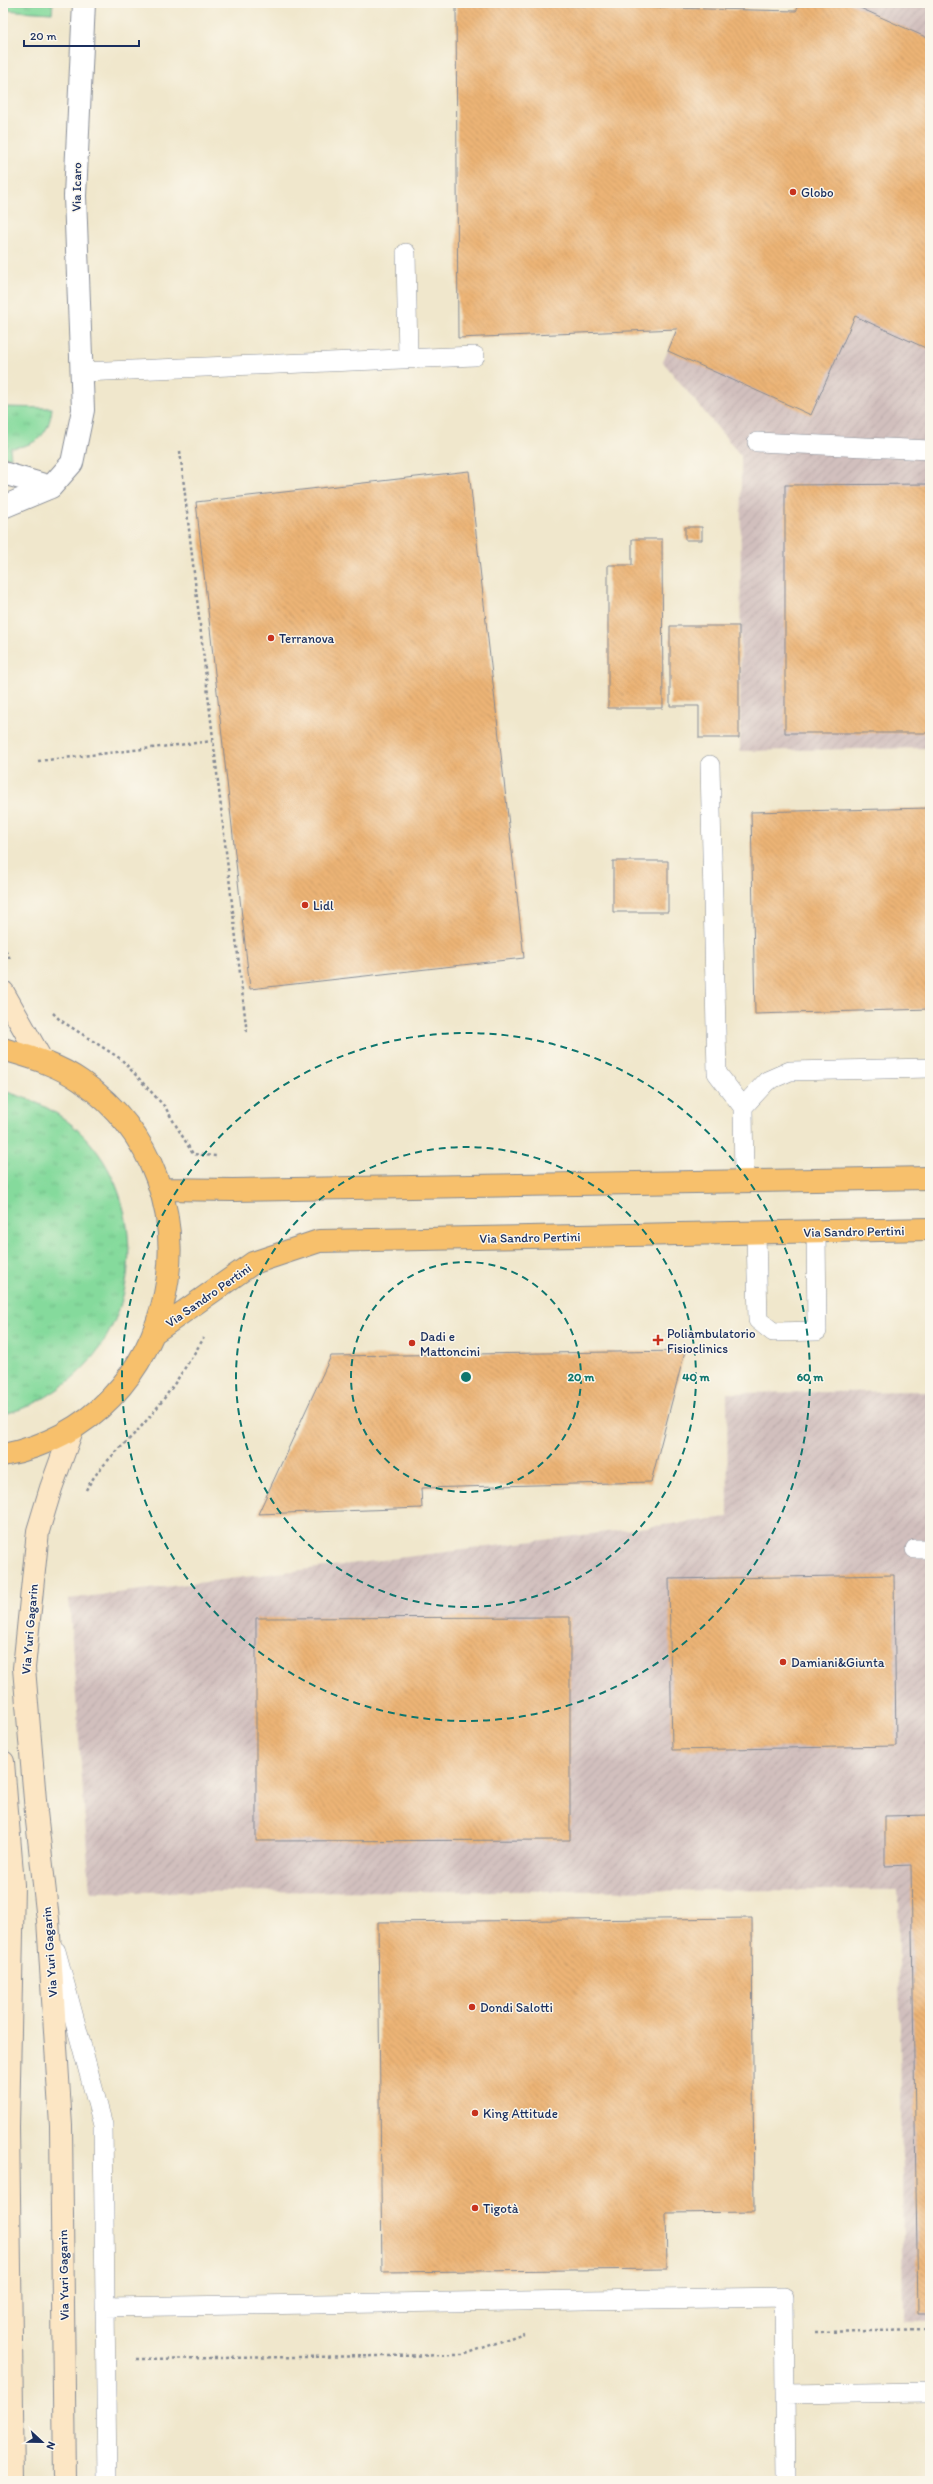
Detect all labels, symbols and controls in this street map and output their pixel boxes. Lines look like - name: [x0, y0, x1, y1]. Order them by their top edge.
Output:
- scale bar: [24, 22, 139, 48]
- text: 20 m: [30, 29, 57, 43]
- street label: Via Icaro: [69, 162, 84, 212]
- place label: Globo: [801, 185, 834, 200]
- marker: Globo: [788, 187, 798, 197]
- place label: Terranova: [279, 631, 335, 646]
- marker: Terranova: [266, 633, 276, 643]
- place label: Lidl: [313, 898, 334, 913]
- marker: Lidl: [300, 900, 310, 910]
- street label: Via Sandro Pertini: [803, 1223, 905, 1240]
- street label: Via Sandro Pertini: [479, 1229, 581, 1246]
- street label: Via Sandro Pertini: [163, 1260, 254, 1331]
- place label: Poliambulatorio Fisioclinics: [667, 1326, 756, 1356]
- place label: Dadi e Mattoncini: [420, 1329, 480, 1359]
- marker: Poliambulatorio Fisioclinics: [652, 1334, 664, 1346]
- marker: Dadi e Mattoncini: [407, 1338, 417, 1348]
- centre of rings: [459, 1370, 473, 1384]
- text: 20 m: [568, 1370, 595, 1384]
- text: 40 m: [682, 1370, 711, 1384]
- text: 60 m: [797, 1370, 824, 1384]
- street label: Via Yuri Gagarin: [18, 1582, 41, 1675]
- place label: Damiani&Giunta: [791, 1655, 885, 1670]
- marker: Damiani&Giunta: [778, 1657, 788, 1667]
- street label: Via Yuri Gagarin: [39, 1905, 60, 1998]
- place label: Dondi Salotti: [480, 2000, 553, 2015]
- marker: Dondi Salotti: [467, 2002, 477, 2012]
- place label: King Attitude: [483, 2106, 558, 2121]
- marker: King Attitude: [470, 2108, 480, 2118]
- place label: Tigotà: [483, 2201, 519, 2216]
- marker: Tigotà: [470, 2203, 480, 2213]
- street label: Via Yuri Gagarin: [55, 2229, 72, 2321]
- north arrow: [22, 2422, 62, 2462]
- text: N: [43, 2440, 58, 2451]

